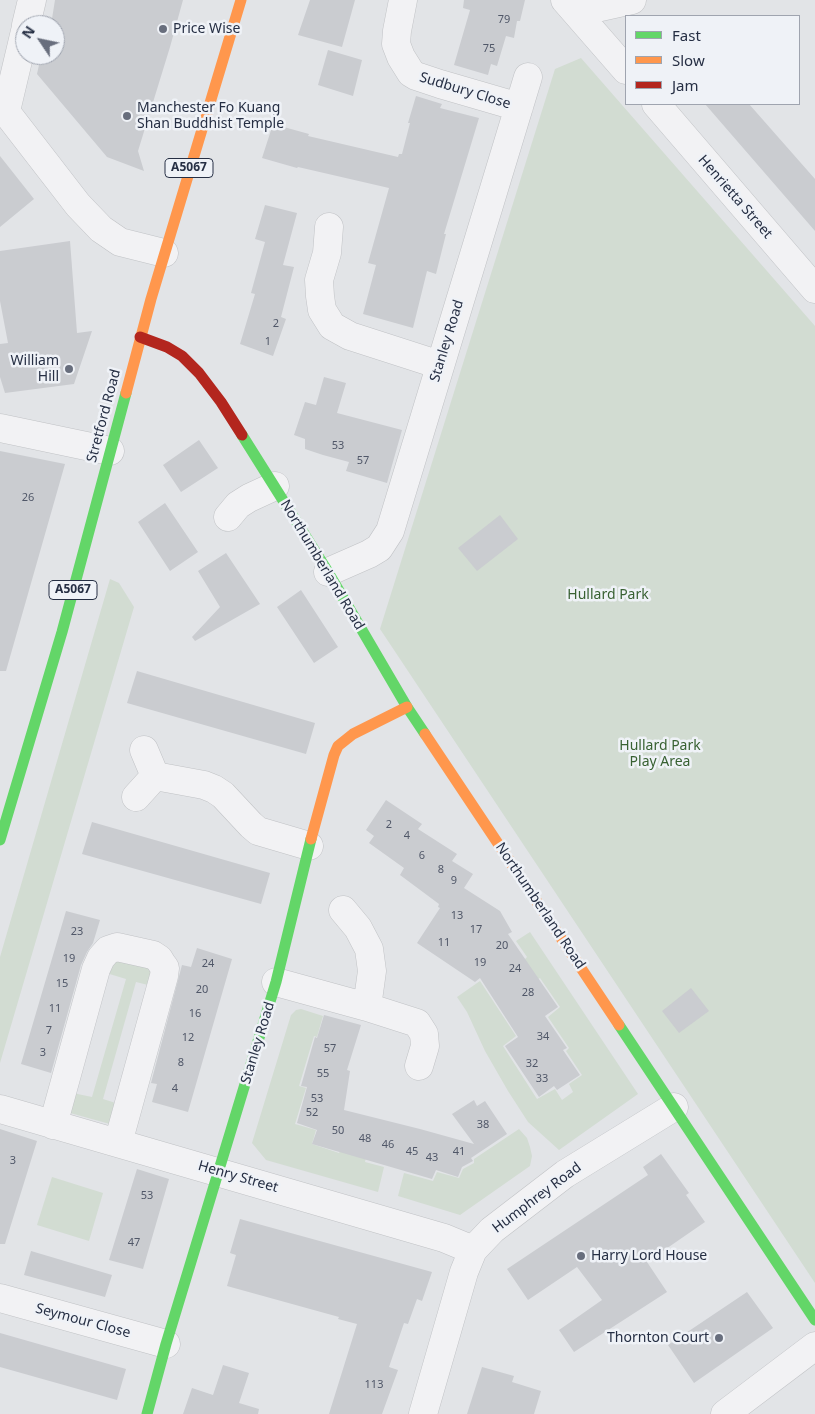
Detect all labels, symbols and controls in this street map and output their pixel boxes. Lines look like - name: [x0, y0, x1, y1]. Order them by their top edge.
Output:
- house number: 79: [498, 13, 510, 27]
- north arrow: [15, 15, 65, 65]
- legend: [625, 15, 800, 105]
- place label: Price Wise: [173, 21, 240, 37]
- text: N: [17, 22, 39, 42]
- marker: Price Wise: [157, 23, 169, 35]
- text: Fast: [672, 25, 701, 45]
- house number: 75: [483, 42, 495, 56]
- text: Slow: [672, 50, 705, 70]
- street label: Sudbury Close: [417, 69, 513, 113]
- text: Jam: [672, 75, 699, 95]
- place label: Manchester Fo Kuang Shan Buddhist Temple: [137, 100, 284, 132]
- marker: Manchester Fo Kuang Shan Buddhist Temple: [121, 110, 133, 122]
- street label: Henrietta Street: [694, 152, 776, 242]
- road number: A5067: [165, 158, 213, 178]
- street label: Stanley Road: [427, 298, 467, 384]
- house number: 2: [273, 317, 279, 331]
- house number: 1: [265, 335, 271, 349]
- place label: William Hill: [11, 353, 59, 386]
- marker: William Hill: [63, 363, 75, 375]
- street label: Stretford Road: [83, 368, 125, 464]
- house number: 53: [332, 439, 344, 453]
- house number: 57: [357, 454, 369, 468]
- house number: 26: [22, 491, 34, 505]
- street label: Northumberland Road: [277, 497, 367, 633]
- road number: A5067: [49, 580, 97, 600]
- park label: Hullard Park: [567, 587, 649, 603]
- park label: Hullard Park Play Area: [619, 738, 701, 770]
- house number: 2: [386, 818, 392, 832]
- house number: 4: [404, 829, 410, 843]
- street label: Northumberland Road: [491, 840, 589, 972]
- house number: 6: [419, 849, 425, 863]
- house number: 8: [438, 863, 444, 877]
- house number: 9: [451, 874, 457, 888]
- house number: 13: [451, 909, 463, 923]
- house number: 17: [470, 923, 482, 937]
- house number: 23: [71, 925, 83, 939]
- house number: 11: [438, 936, 450, 950]
- house number: 20: [496, 939, 508, 953]
- house number: 19: [63, 952, 75, 966]
- house number: 19: [474, 956, 486, 970]
- house number: 24: [202, 957, 214, 971]
- house number: 24: [509, 962, 521, 976]
- house number: 15: [56, 977, 68, 991]
- house number: 20: [196, 983, 208, 997]
- house number: 28: [522, 986, 534, 1000]
- street label: Stanley Road: [238, 1000, 278, 1086]
- house number: 11: [49, 1002, 61, 1016]
- house number: 16: [189, 1007, 201, 1021]
- house number: 7: [46, 1024, 52, 1038]
- house number: 34: [537, 1030, 549, 1044]
- house number: 12: [182, 1031, 194, 1045]
- house number: 57: [324, 1042, 336, 1056]
- house number: 3: [40, 1046, 46, 1060]
- house number: 8: [178, 1056, 184, 1070]
- house number: 32: [526, 1057, 538, 1071]
- house number: 55: [317, 1067, 329, 1081]
- house number: 33: [536, 1072, 548, 1086]
- house number: 4: [172, 1082, 178, 1096]
- house number: 53: [311, 1092, 323, 1106]
- house number: 52: [306, 1106, 318, 1120]
- house number: 38: [477, 1118, 489, 1132]
- house number: 50: [332, 1124, 344, 1138]
- house number: 48: [359, 1132, 371, 1146]
- house number: 46: [382, 1138, 394, 1152]
- house number: 45: [406, 1145, 418, 1159]
- house number: 41: [453, 1145, 465, 1159]
- house number: 43: [426, 1151, 438, 1165]
- house number: 3: [10, 1154, 16, 1168]
- street label: Henry Street: [196, 1158, 280, 1196]
- street label: Humphrey Road: [489, 1159, 585, 1237]
- house number: 53: [141, 1189, 153, 1203]
- house number: 47: [128, 1236, 140, 1250]
- place label: Harry Lord House: [591, 1248, 707, 1264]
- marker: Harry Lord House: [575, 1250, 587, 1262]
- street label: Seymour Close: [34, 1300, 132, 1342]
- place label: Thornton Court: [607, 1330, 709, 1346]
- marker: Thornton Court: [713, 1332, 725, 1344]
- house number: 113: [365, 1378, 383, 1392]

